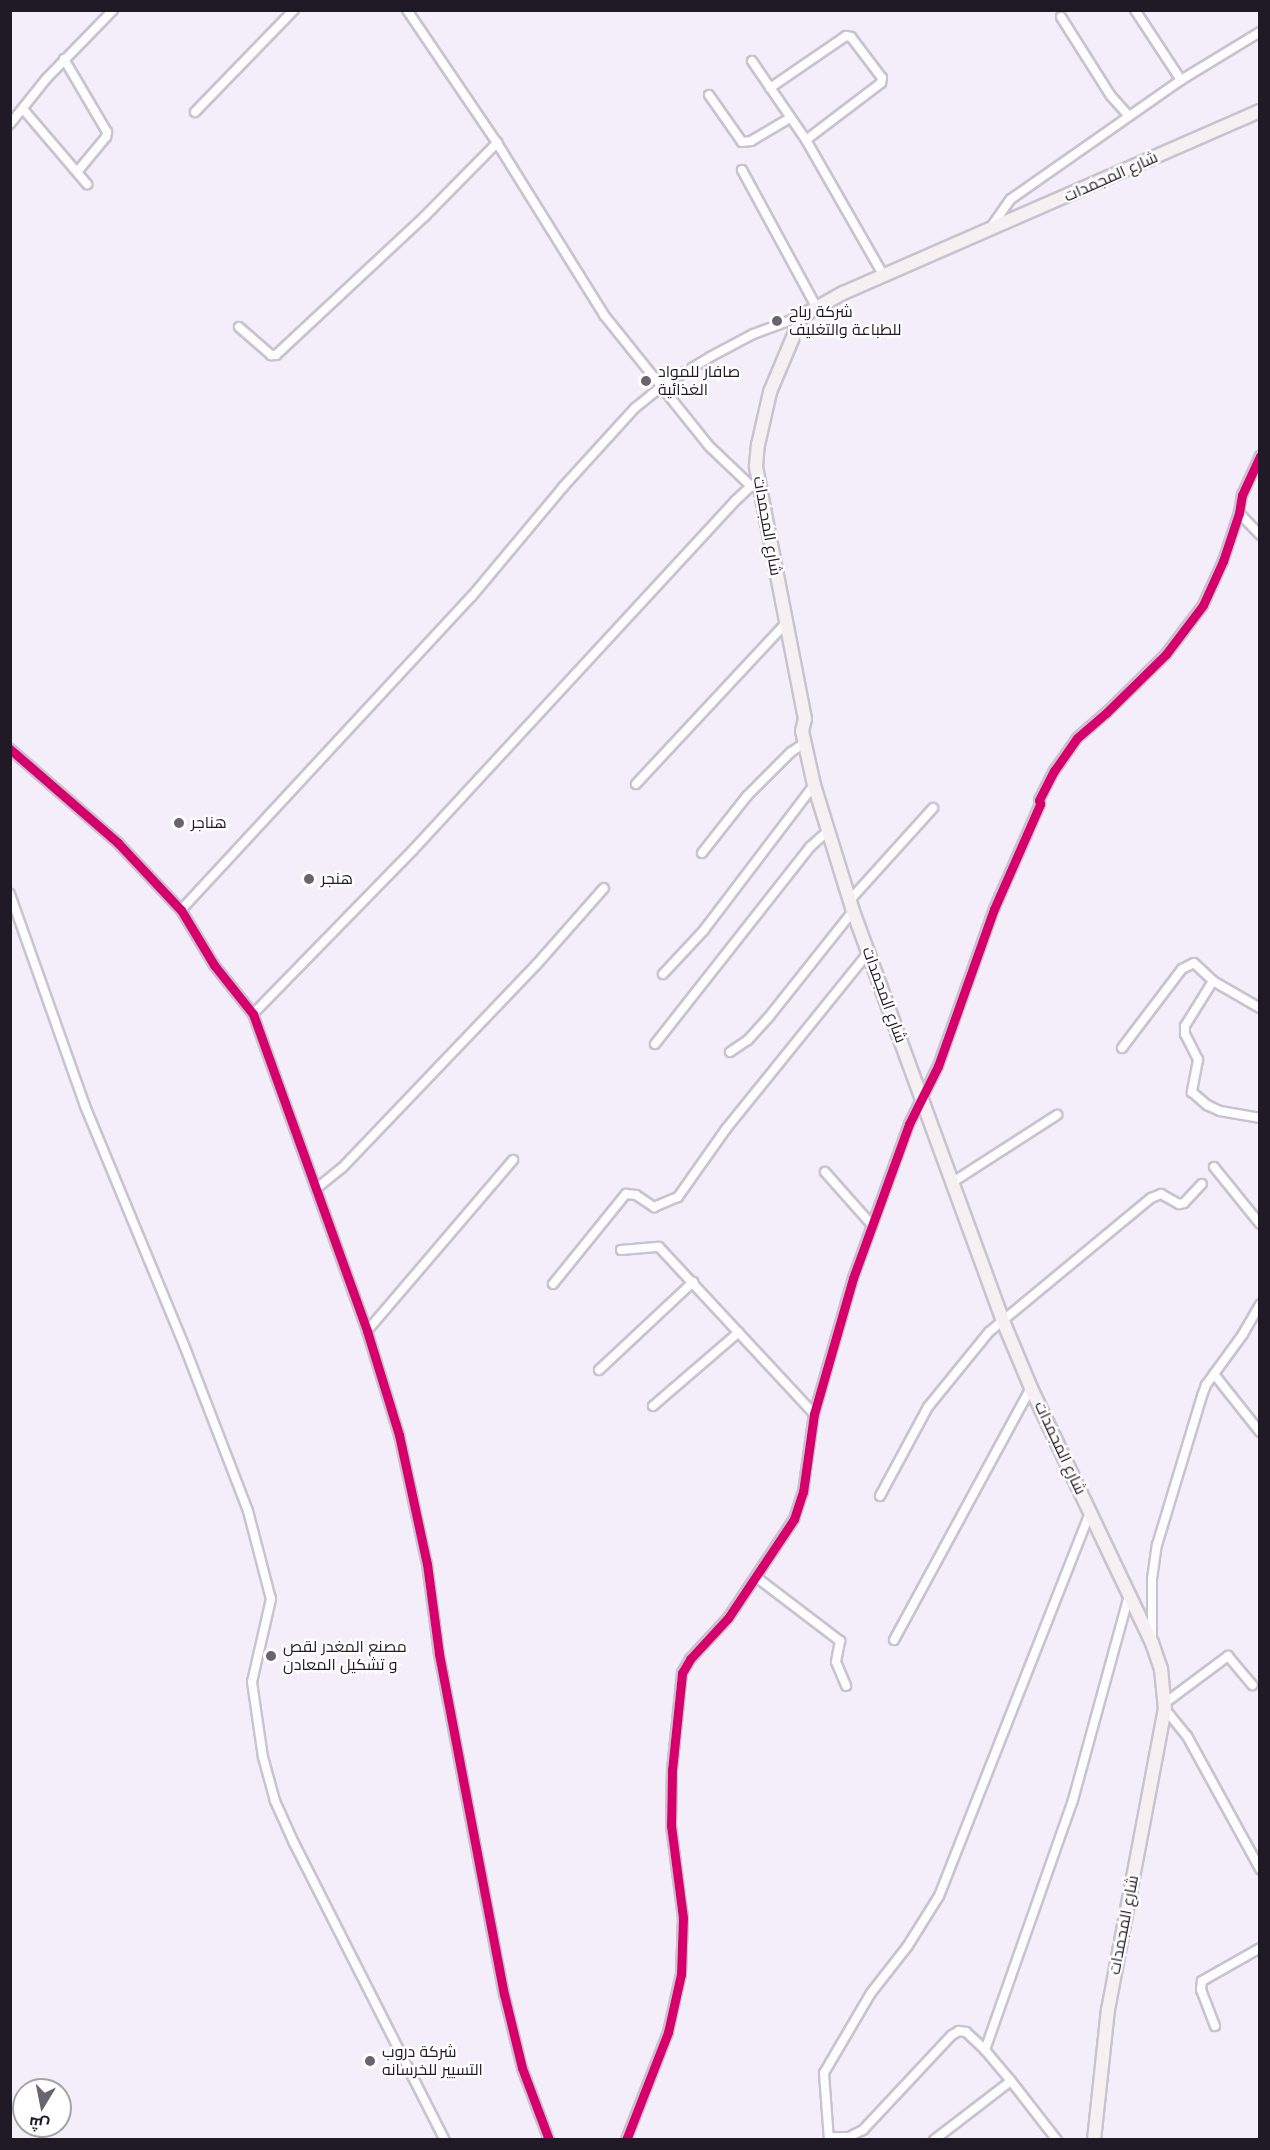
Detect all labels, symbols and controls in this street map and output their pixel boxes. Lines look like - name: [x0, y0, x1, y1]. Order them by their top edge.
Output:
- street label: شارع المجمدات: [1061, 148, 1161, 206]
- place label: شركة رباح للطباعة والتغليف: [789, 302, 901, 340]
- marker: شركة رباح للطباعة والتغليف: [770, 314, 784, 328]
- place label: صافار للمواد الغذائية: [658, 362, 740, 400]
- marker: صافار للمواد الغذائية: [639, 374, 653, 388]
- street label: شارع المجمدات: [749, 475, 785, 577]
- place label: هناجر: [191, 813, 227, 833]
- marker: هناجر: [172, 816, 186, 830]
- place label: هنجر: [321, 869, 353, 889]
- marker: هنجر: [302, 872, 316, 886]
- street label: شارع المجمدات: [858, 944, 910, 1046]
- street label: شارع المجمدات: [1030, 1398, 1090, 1498]
- place label: مصنع المغدر لقص و تشكيل المعادن: [283, 1637, 407, 1675]
- marker: مصنع المغدر لقص و تشكيل المعادن: [264, 1649, 278, 1663]
- street label: شارع المجمدات: [1105, 1874, 1143, 1976]
- place label: شركة دروب التسيير للخرسانه: [382, 2042, 483, 2080]
- marker: شركة دروب التسيير للخرسانه: [363, 2054, 377, 2068]
- north arrow: [12, 2078, 72, 2138]
- text: ش: [27, 2112, 51, 2136]

